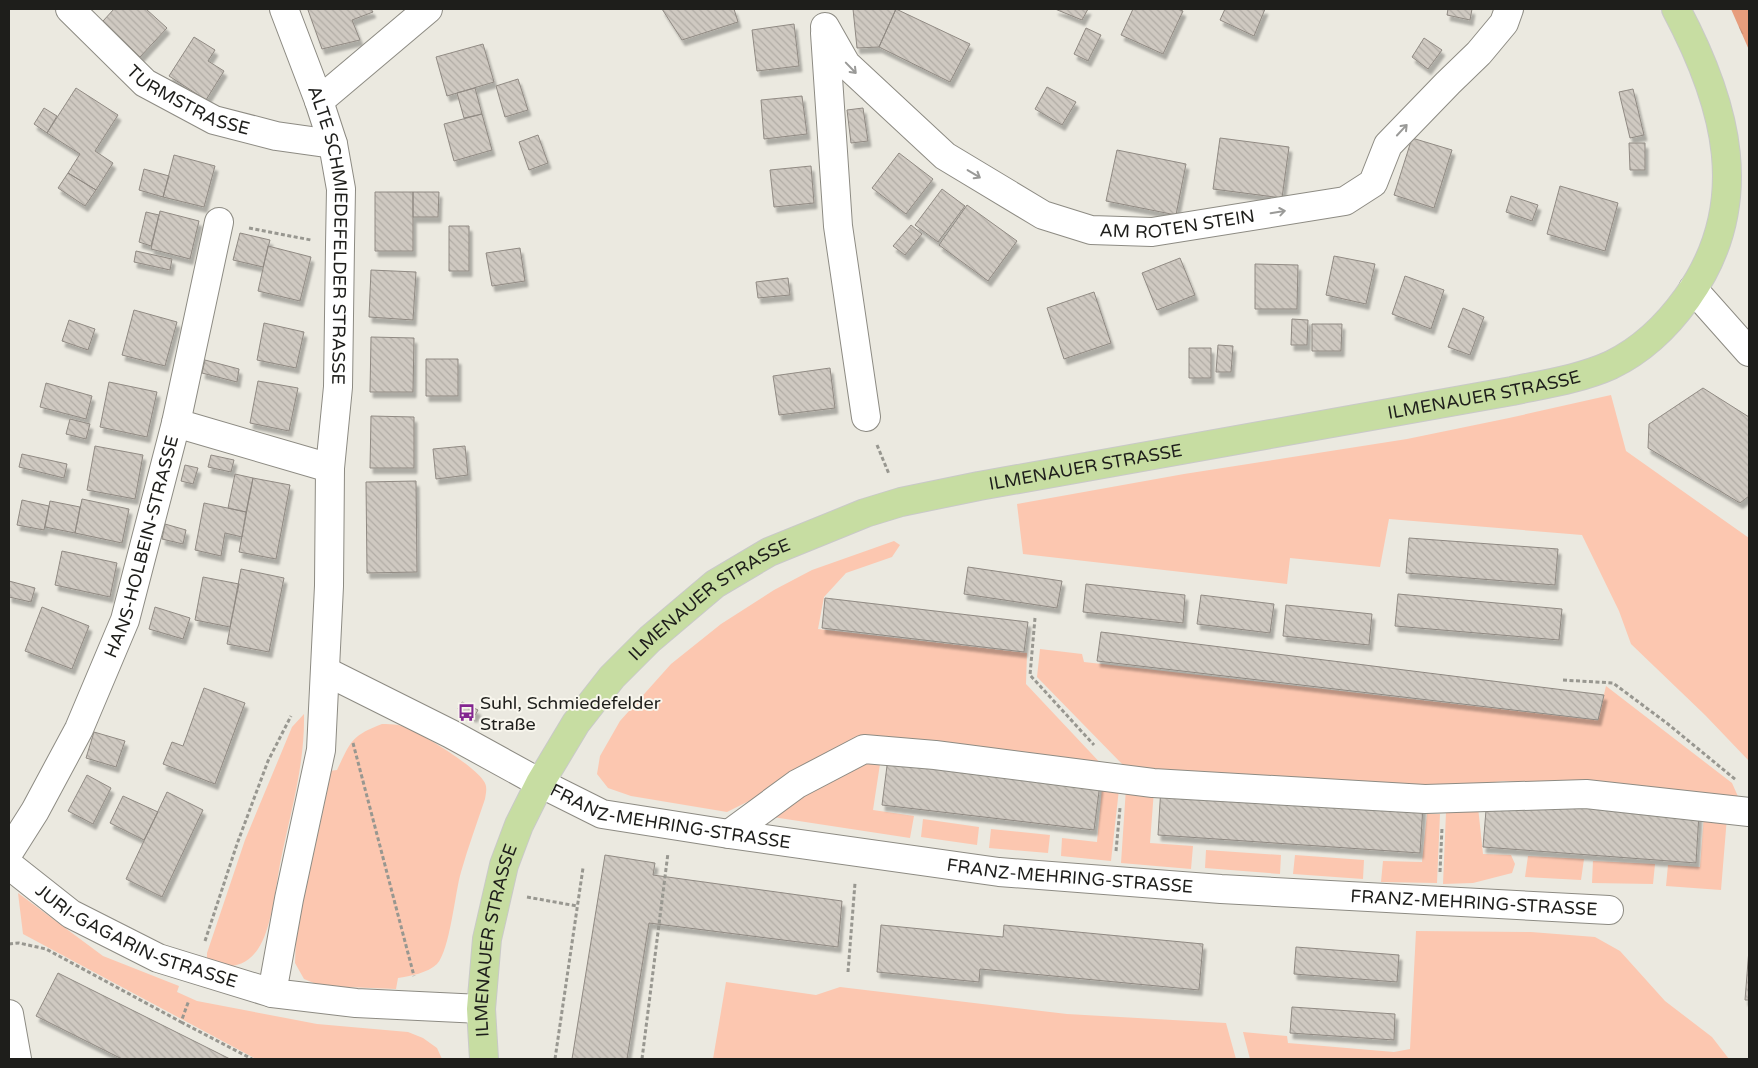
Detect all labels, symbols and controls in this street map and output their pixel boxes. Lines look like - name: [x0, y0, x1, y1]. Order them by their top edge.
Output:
- street label: TURMSTRASSE: [122, 60, 252, 140]
- one-way arrow: [845, 62, 857, 74]
- street label: ALTE SCHMIEDEFELDER STRASSE: [303, 82, 352, 385]
- one-way arrow: [1396, 124, 1408, 136]
- one-way arrow: [966, 169, 980, 179]
- street label: AM ROTEN STEIN: [1099, 205, 1256, 244]
- one-way arrow: [1270, 206, 1286, 216]
- street label: ILMENAUER STRASSE: [1386, 365, 1583, 424]
- street label: HANS-HOLBEIN-STRASSE: [99, 433, 183, 661]
- street label: ILMENAUER STRASSE: [987, 439, 1184, 495]
- street label: ILMENAUER STRASSE: [624, 534, 794, 665]
- place label: Suhl, Schmiedefelder Straße: [480, 692, 661, 735]
- bus stop icon: Suhl, Schmiedefelder Straße: [456, 703, 476, 723]
- street label: FRANZ-MEHRING-STRASSE: [547, 779, 792, 854]
- street label: ILMENAUER STRASSE: [470, 841, 522, 1038]
- street label: FRANZ-MEHRING-STRASSE: [945, 854, 1194, 898]
- street label: JURI-GAGARIN-STRASSE: [31, 879, 240, 993]
- street label: FRANZ-MEHRING-STRASSE: [1350, 885, 1598, 920]

